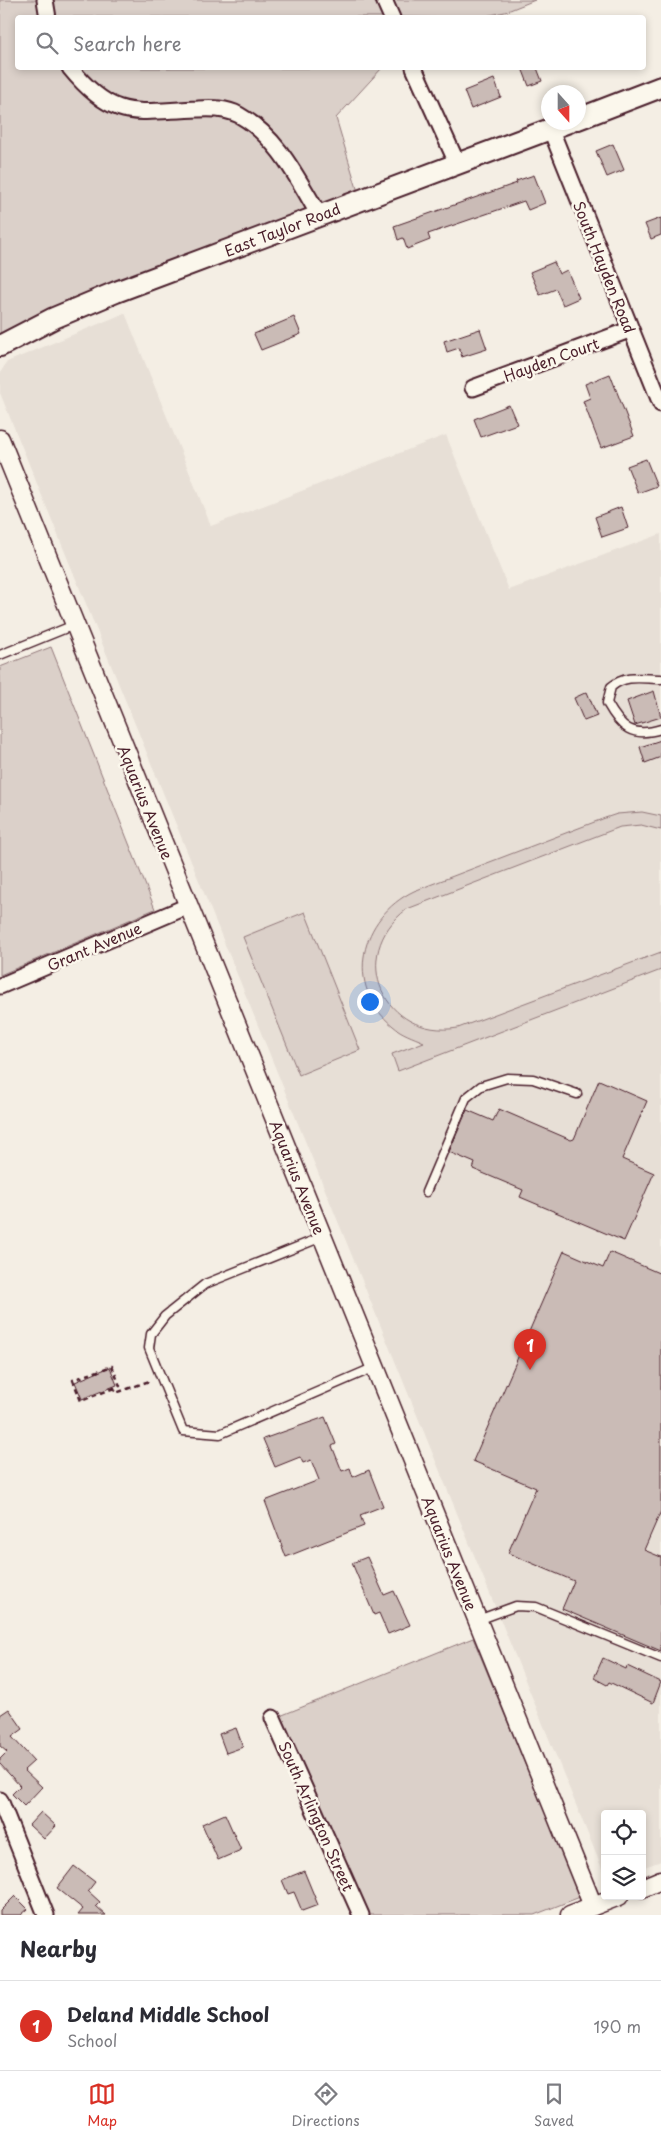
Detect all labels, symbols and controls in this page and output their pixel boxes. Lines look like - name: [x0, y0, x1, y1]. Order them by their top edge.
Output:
- search box: [15, 15, 646, 70]
- icon: search: [33, 29, 61, 57]
- text: Search here: [73, 29, 182, 57]
- north arrow: [541, 85, 586, 130]
- street label: East Taylor Road: [221, 196, 343, 262]
- street label: South Hayden Road: [568, 198, 642, 336]
- street label: Hayden Court: [500, 331, 602, 387]
- street label: Aquarius Avenue: [113, 741, 179, 863]
- street label: Grant Avenue: [43, 916, 145, 976]
- your location: [357, 989, 383, 1015]
- street label: Aquarius Avenue: [265, 1116, 331, 1238]
- pin: 1: [514, 1329, 546, 1370]
- street label: Aquarius Avenue: [417, 1492, 483, 1614]
- street label: South Arlington Street: [274, 1737, 360, 1895]
- map controls: [601, 1810, 646, 1900]
- button: locate: [601, 1810, 646, 1855]
- button: layers: [601, 1855, 646, 1900]
- text: Nearby: [20, 1932, 97, 1964]
- text: Deland Middle School: [67, 2000, 269, 2028]
- text: 1: [32, 2014, 40, 2038]
- text: 190 m: [593, 2014, 641, 2038]
- text: School: [67, 2028, 117, 2052]
- tab: Map: [87, 2080, 117, 2131]
- tab: Directions: [292, 2080, 360, 2131]
- tab: Saved: [534, 2080, 574, 2131]

